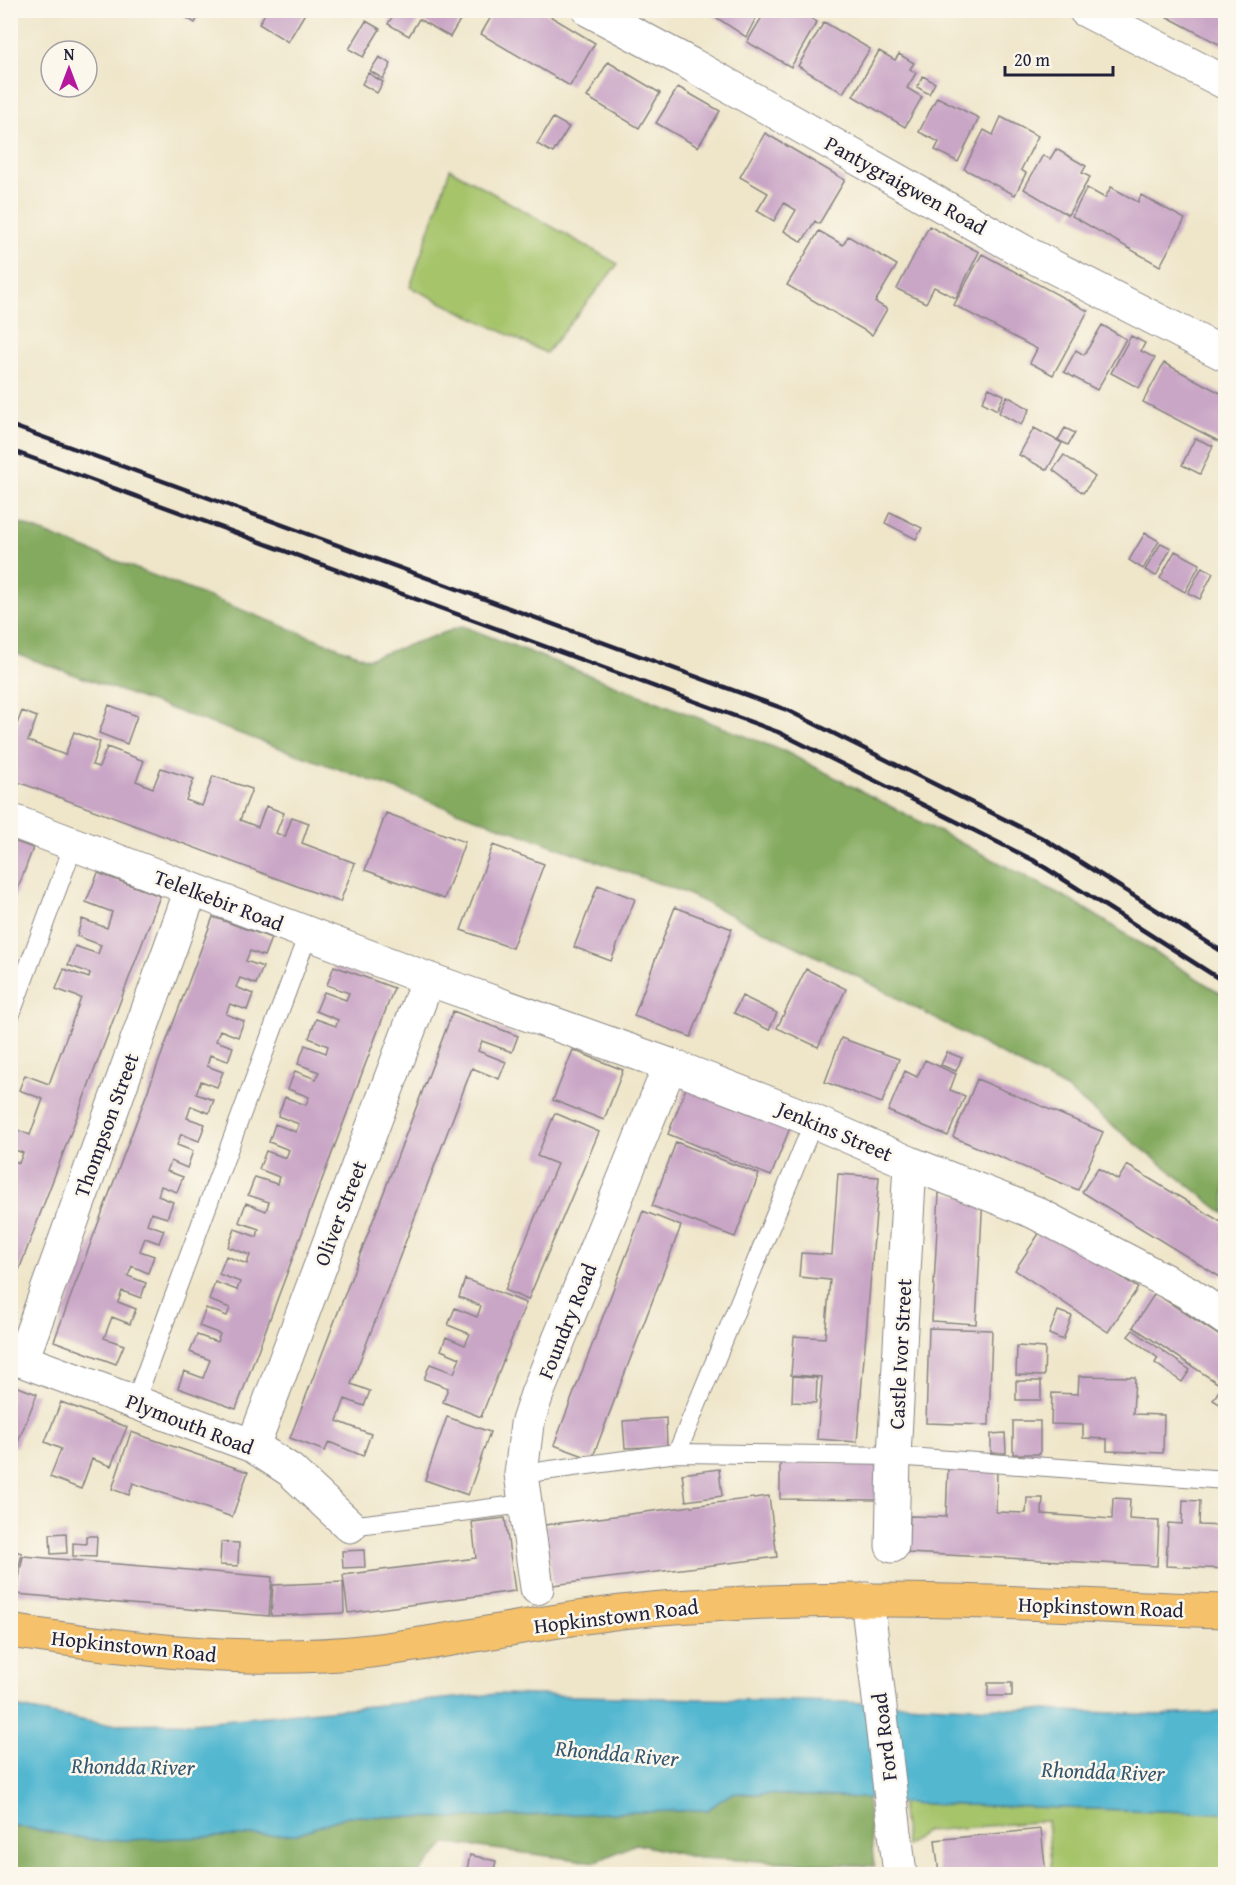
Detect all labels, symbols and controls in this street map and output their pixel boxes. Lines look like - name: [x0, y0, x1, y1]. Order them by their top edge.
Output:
- north arrow: [39, 39, 99, 99]
- scale bar: [1005, 39, 1113, 77]
- text: N: [64, 42, 75, 66]
- text: 20 m: [1014, 46, 1050, 73]
- street label: Pantygraigwen Road: [819, 128, 993, 243]
- street label: Telelkebir Road: [150, 861, 289, 939]
- street label: Thompson Street: [66, 1048, 147, 1201]
- street label: Jenkins Street: [770, 1092, 898, 1169]
- street label: Oliver Street: [306, 1155, 375, 1270]
- street label: Foundry Road: [530, 1258, 605, 1383]
- street label: Castle Ivor Street: [881, 1277, 919, 1430]
- street label: Plymouth Road: [122, 1385, 259, 1463]
- street label: Hopkinstown Road: [1018, 1589, 1185, 1625]
- street label: Hopkinstown Road: [532, 1590, 701, 1641]
- street label: Hopkinstown Road: [50, 1622, 219, 1670]
- street label: Ford Road: [863, 1690, 905, 1783]
- water label: Rhondda River: [553, 1732, 681, 1774]
- water label: Rhondda River: [70, 1749, 196, 1783]
- water label: Rhondda River: [1040, 1753, 1166, 1789]

